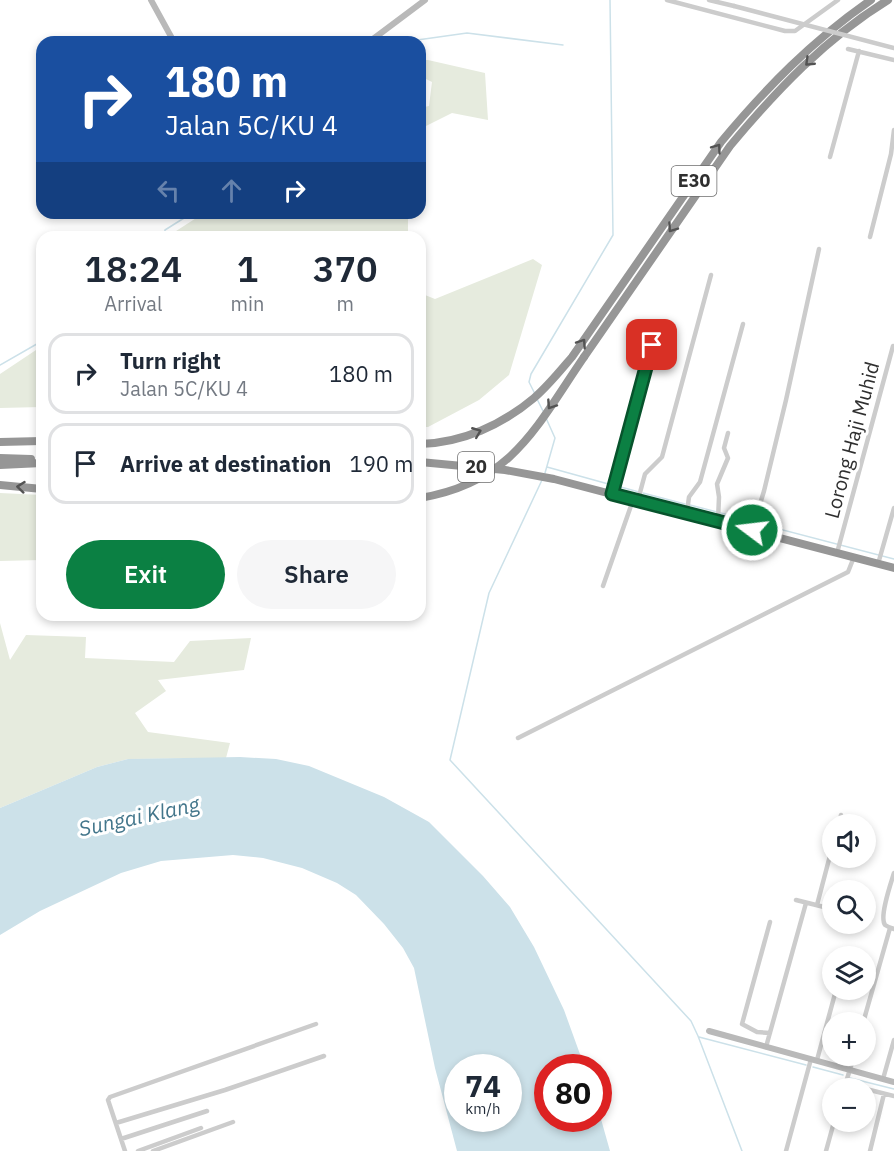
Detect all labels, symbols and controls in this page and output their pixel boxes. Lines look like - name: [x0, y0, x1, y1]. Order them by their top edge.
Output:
- text: 180 m: [165, 54, 288, 109]
- one-way arrow: [805, 54, 816, 65]
- icon: right: [66, 60, 144, 138]
- text: Jalan 5C/KU 4: [165, 107, 338, 142]
- one-way arrow: [710, 143, 721, 154]
- road number: E30: [672, 166, 716, 196]
- icon: left: [152, 174, 185, 207]
- icon: ahead: [215, 174, 248, 207]
- icon: right: [278, 174, 311, 207]
- one-way arrow: [668, 222, 679, 233]
- text: 18:24: [84, 245, 182, 292]
- text: 1: [237, 245, 258, 292]
- text: 370: [313, 245, 378, 292]
- text: Arrival: [104, 290, 162, 317]
- text: min: [231, 290, 264, 317]
- text: m: [336, 290, 354, 317]
- pin: [626, 319, 677, 370]
- icon: arrive: [635, 328, 668, 361]
- one-way arrow: [575, 338, 586, 349]
- text: Turn right: [120, 346, 221, 375]
- icon: right: [69, 357, 102, 390]
- text: 180 m: [329, 359, 393, 388]
- street label: Lorong Haji Muhid: [818, 359, 885, 521]
- text: Jalan 5C/KU 4: [120, 375, 248, 402]
- one-way arrow: [547, 398, 558, 409]
- one-way arrow: [471, 427, 482, 440]
- icon: arrive: [69, 447, 102, 480]
- text: Arrive at destination: [120, 449, 331, 478]
- text: 190 m: [349, 449, 413, 478]
- road number: 20: [458, 452, 494, 482]
- one-way arrow: [16, 481, 26, 494]
- position arrow: [720, 498, 784, 562]
- button: Exit: [66, 540, 225, 609]
- button: Share: [237, 540, 396, 609]
- water label: Sungai Klang: [76, 789, 203, 842]
- map controls: [822, 814, 876, 1132]
- button: sound: [822, 814, 876, 868]
- button: search: [822, 880, 876, 934]
- button: layers: [822, 946, 876, 1000]
- button: +: [822, 1012, 876, 1066]
- speed limit sign: 80: [534, 1054, 612, 1132]
- text: 74: [465, 1066, 501, 1105]
- button: −: [822, 1078, 876, 1132]
- text: km/h: [465, 1099, 501, 1118]

